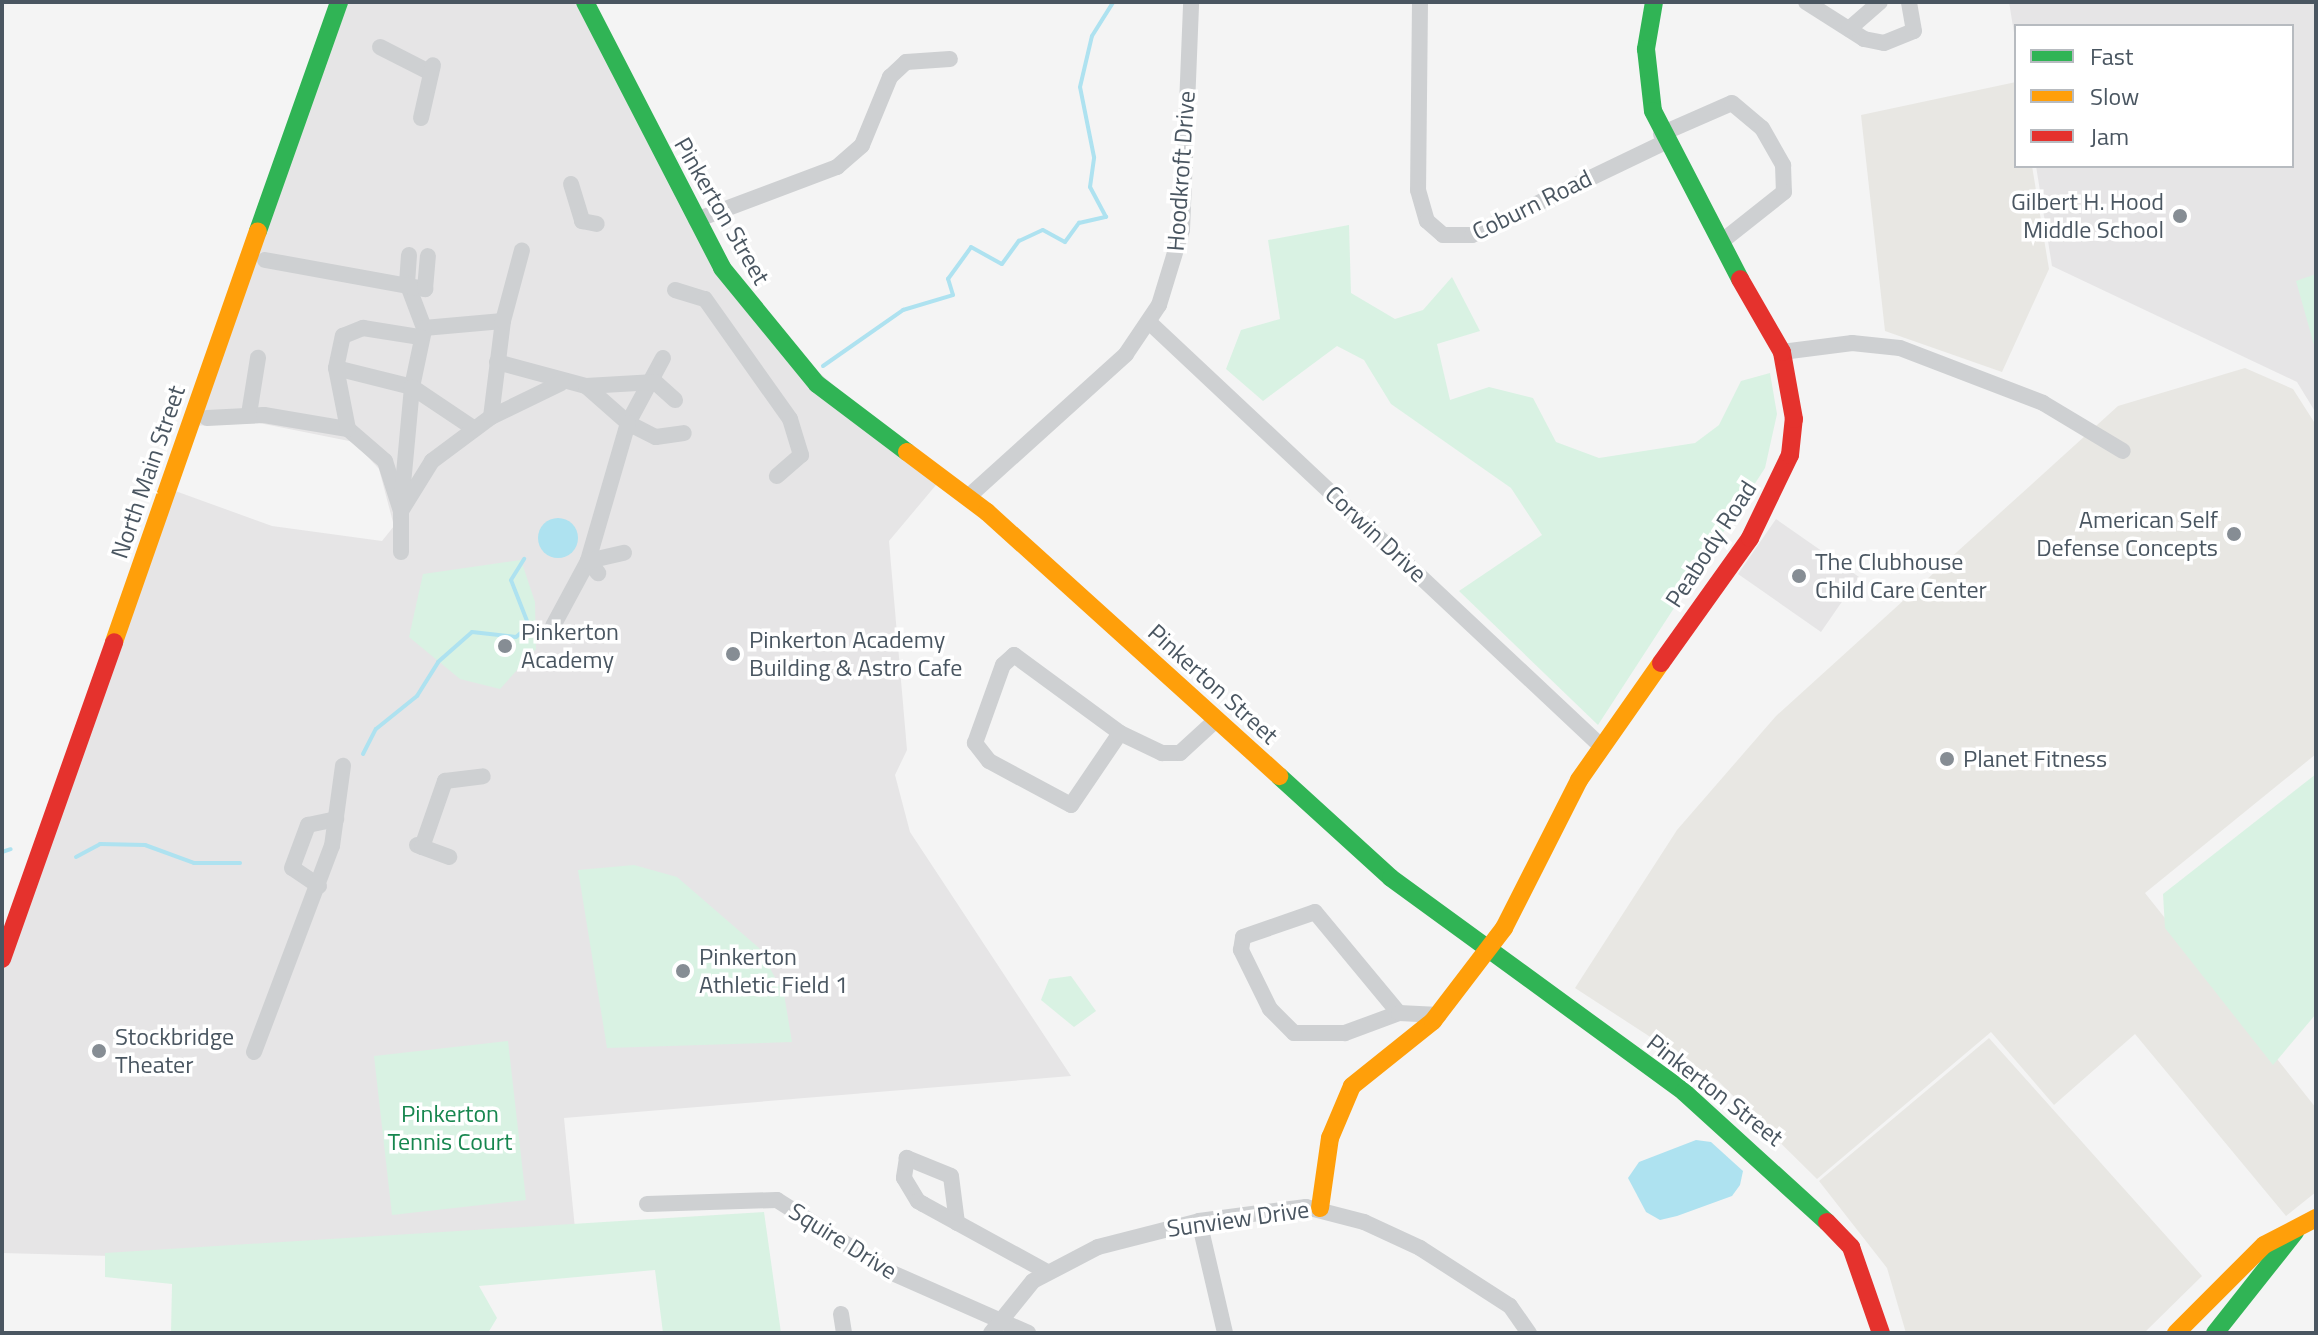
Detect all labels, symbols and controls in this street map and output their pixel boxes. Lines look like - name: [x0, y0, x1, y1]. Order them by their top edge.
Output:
- legend: [2014, 24, 2294, 168]
- text: Fast: [2090, 38, 2133, 74]
- text: Slow: [2090, 78, 2139, 114]
- street label: Hoodkroft Drive: [1161, 90, 1201, 252]
- text: Jam: [2090, 118, 2129, 154]
- street label: Pinkerton Street: [668, 132, 776, 290]
- street label: Coburn Road: [1468, 164, 1596, 246]
- place label: Gilbert H. Hood Middle School: [2011, 188, 2164, 244]
- marker: Gilbert H. Hood Middle School: [2171, 207, 2189, 225]
- street label: North Main Street: [105, 382, 191, 562]
- street label: Peabody Road: [1659, 475, 1763, 613]
- street label: Corwin Drive: [1319, 480, 1433, 588]
- place label: American Self Defense Concepts: [2036, 506, 2218, 562]
- marker: American Self Defense Concepts: [2225, 525, 2243, 543]
- place label: The Clubhouse Child Care Center: [1815, 548, 1987, 604]
- marker: The Clubhouse Child Care Center: [1790, 567, 1808, 585]
- place label: Pinkerton Academy: [521, 618, 619, 674]
- street label: Pinkerton Street: [1142, 618, 1284, 750]
- place label: Pinkerton Academy Building & Astro Cafe: [749, 626, 962, 682]
- marker: Pinkerton Academy: [496, 637, 514, 655]
- marker: Pinkerton Academy Building & Astro Cafe: [724, 645, 742, 663]
- place label: Planet Fitness: [1963, 745, 2107, 773]
- marker: Planet Fitness: [1938, 750, 1956, 768]
- place label: Pinkerton Athletic Field 1: [699, 943, 848, 999]
- marker: Pinkerton Athletic Field 1: [674, 962, 692, 980]
- place label: Stockbridge Theater: [115, 1023, 234, 1079]
- street label: Pinkerton Street: [1641, 1028, 1789, 1152]
- marker: Stockbridge Theater: [90, 1042, 108, 1060]
- park label: Pinkerton Tennis Court: [388, 1100, 512, 1156]
- street label: Sunview Drive: [1165, 1195, 1311, 1243]
- street label: Squire Drive: [784, 1197, 902, 1285]

